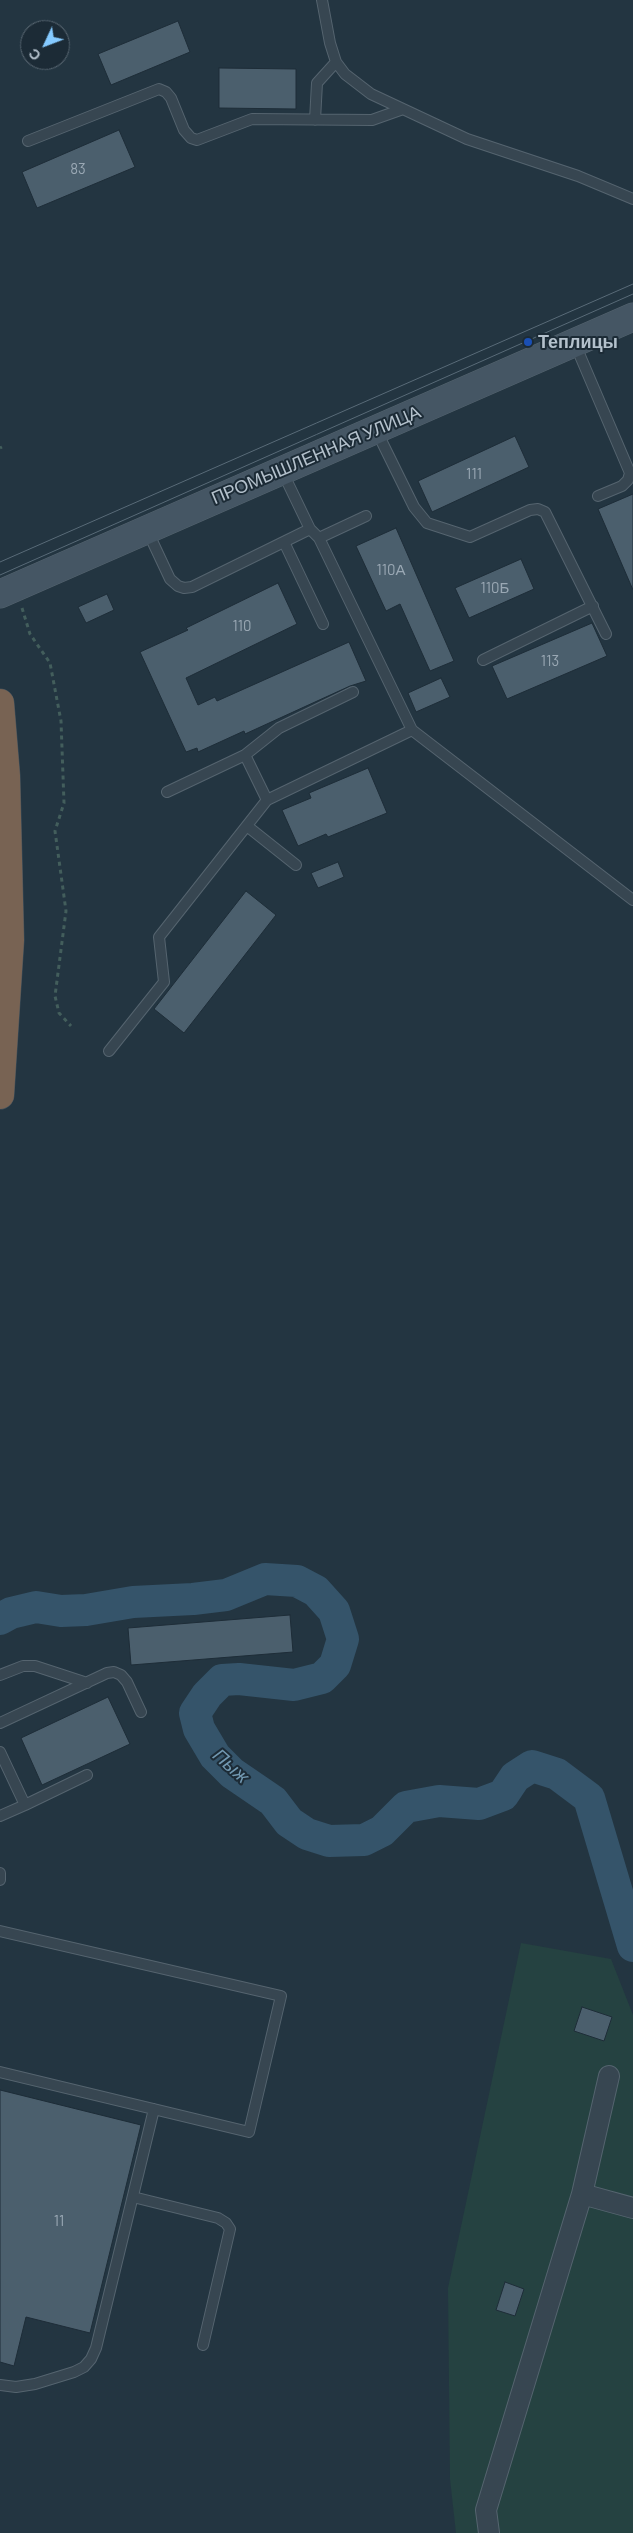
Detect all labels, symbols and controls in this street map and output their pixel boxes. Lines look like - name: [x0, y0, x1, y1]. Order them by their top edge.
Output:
- north arrow: [20, 20, 70, 70]
- text: С: [25, 45, 44, 64]
- house number: 83: [70, 160, 86, 178]
- place label: Теплицы: [538, 331, 618, 353]
- marker: Теплицы: [522, 336, 534, 348]
- street label: ПРОМЫШЛЕННАЯ УЛИЦА: [208, 401, 424, 509]
- house number: 111: [466, 465, 482, 483]
- house number: 110А: [376, 561, 406, 579]
- house number: 110Б: [481, 579, 509, 597]
- house number: 110: [232, 617, 252, 635]
- house number: 113: [541, 652, 559, 670]
- water label: Пыж: [208, 1744, 254, 1788]
- house number: 11: [54, 2212, 64, 2230]

